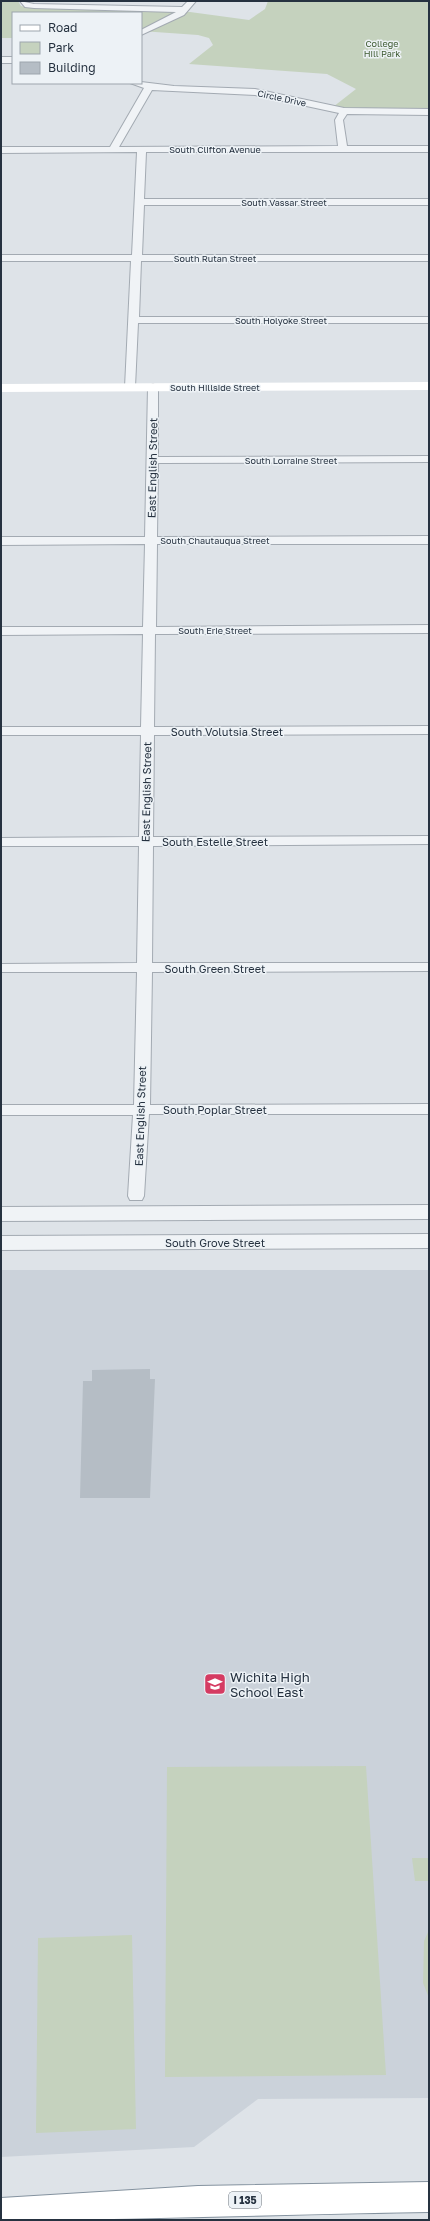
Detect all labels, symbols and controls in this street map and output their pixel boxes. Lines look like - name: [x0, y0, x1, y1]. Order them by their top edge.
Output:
- legend: [12, 12, 142, 84]
- text: Road: [48, 20, 77, 35]
- park label: College Hill Park: [364, 38, 400, 59]
- text: Park: [48, 40, 74, 55]
- text: Building: [48, 60, 96, 75]
- street label: Circle Drive: [257, 87, 307, 109]
- street label: South Clifton Avenue: [169, 144, 261, 155]
- street label: South Vassar Street: [241, 197, 327, 208]
- street label: South Rutan Street: [174, 253, 257, 264]
- street label: South Holyoke Street: [235, 315, 327, 326]
- street label: South Hillside Street: [170, 382, 260, 393]
- street label: East English Street: [145, 418, 159, 518]
- street label: South Lorraine Street: [245, 455, 338, 466]
- street label: South Chautauqua Street: [160, 535, 270, 546]
- street label: South Erie Street: [178, 625, 252, 636]
- street label: South Volutsia Street: [171, 725, 283, 738]
- street label: East English Street: [139, 742, 153, 842]
- street label: South Estelle Street: [162, 835, 268, 848]
- street label: South Green Street: [165, 962, 265, 975]
- street label: East English Street: [132, 1066, 148, 1166]
- street label: South Poplar Street: [163, 1103, 267, 1116]
- street label: South Grove Street: [165, 1236, 265, 1249]
- place label: Wichita High School East: [230, 1669, 310, 1700]
- school or university icon: Wichita High School East: [202, 1671, 228, 1697]
- road number: I 135: [229, 2192, 261, 2208]

